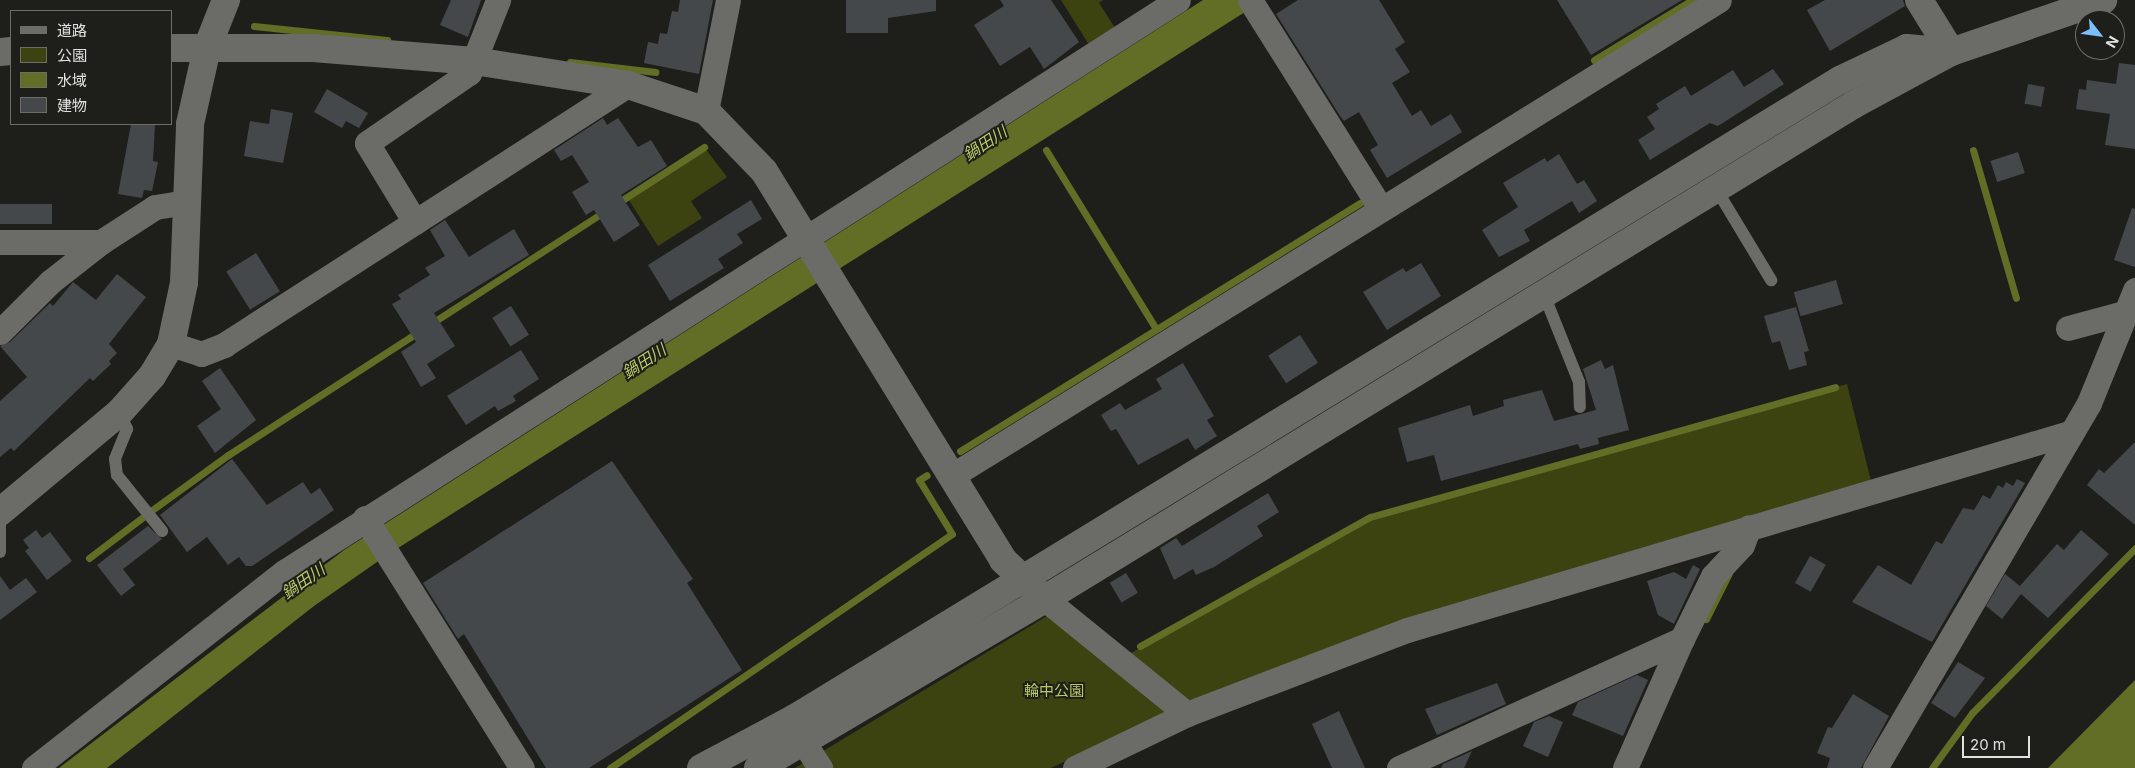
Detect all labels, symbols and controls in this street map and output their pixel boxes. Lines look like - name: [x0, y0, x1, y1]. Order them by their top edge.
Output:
- legend: [10, 10, 172, 125]
- north arrow: [2075, 10, 2125, 60]
- text: 道路: [57, 21, 87, 40]
- text: N: [2103, 33, 2123, 51]
- text: 公園: [57, 46, 87, 65]
- text: 水域: [57, 71, 87, 90]
- text: 建物: [57, 96, 87, 115]
- water label: 鍋田川: [960, 122, 1010, 164]
- water label: 鍋田川: [619, 340, 669, 382]
- water label: 鍋田川: [278, 559, 328, 603]
- park label: 輪中公園: [1024, 682, 1084, 700]
- scale bar: [1965, 726, 2032, 758]
- text: 20 m: [1970, 735, 2006, 754]

